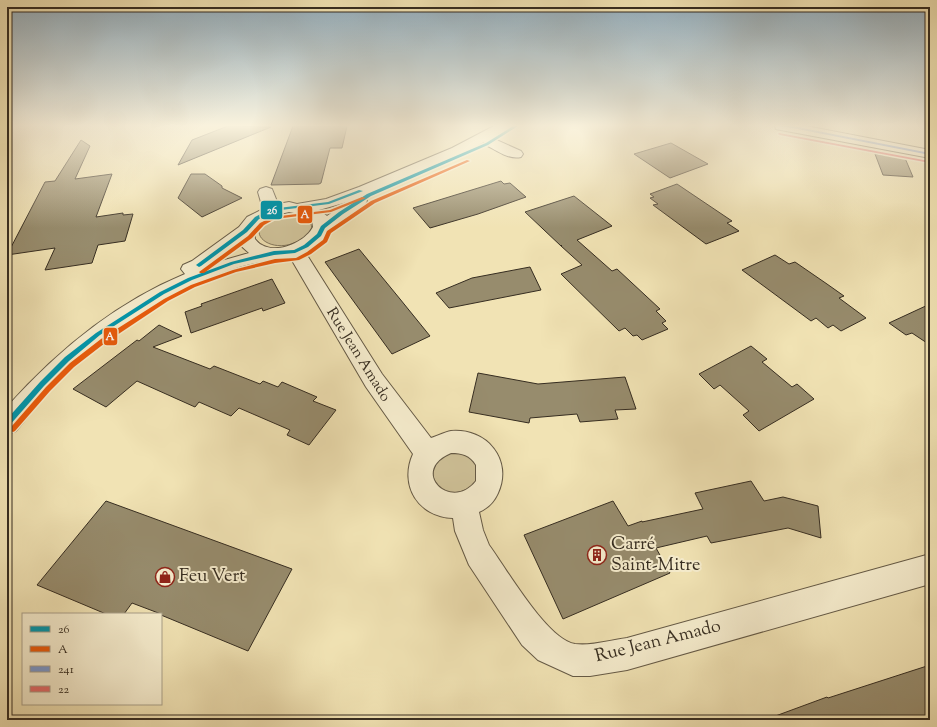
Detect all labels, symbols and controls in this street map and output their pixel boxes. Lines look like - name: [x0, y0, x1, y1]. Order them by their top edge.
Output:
- line badge: 26: [260, 200, 283, 220]
- text: 26: [267, 203, 278, 219]
- line badge: A: [297, 205, 313, 224]
- text: A: [300, 207, 310, 223]
- street label: Rue Jean Amado: [321, 304, 395, 406]
- line badge: A: [103, 327, 118, 346]
- text: A: [105, 329, 115, 345]
- place label: Carré Saint-Mitre: [611, 532, 700, 579]
- building icon: Carré Saint-Mitre: [586, 544, 608, 566]
- place label: Feu Vert: [179, 564, 245, 590]
- shop icon: Feu Vert: [154, 566, 176, 588]
- legend: [22, 613, 162, 705]
- street label: Rue Jean Amado: [592, 614, 724, 670]
- text: 26: [58, 621, 70, 639]
- text: A: [58, 641, 68, 659]
- text: 241: [58, 661, 74, 679]
- text: 22: [58, 681, 70, 699]

